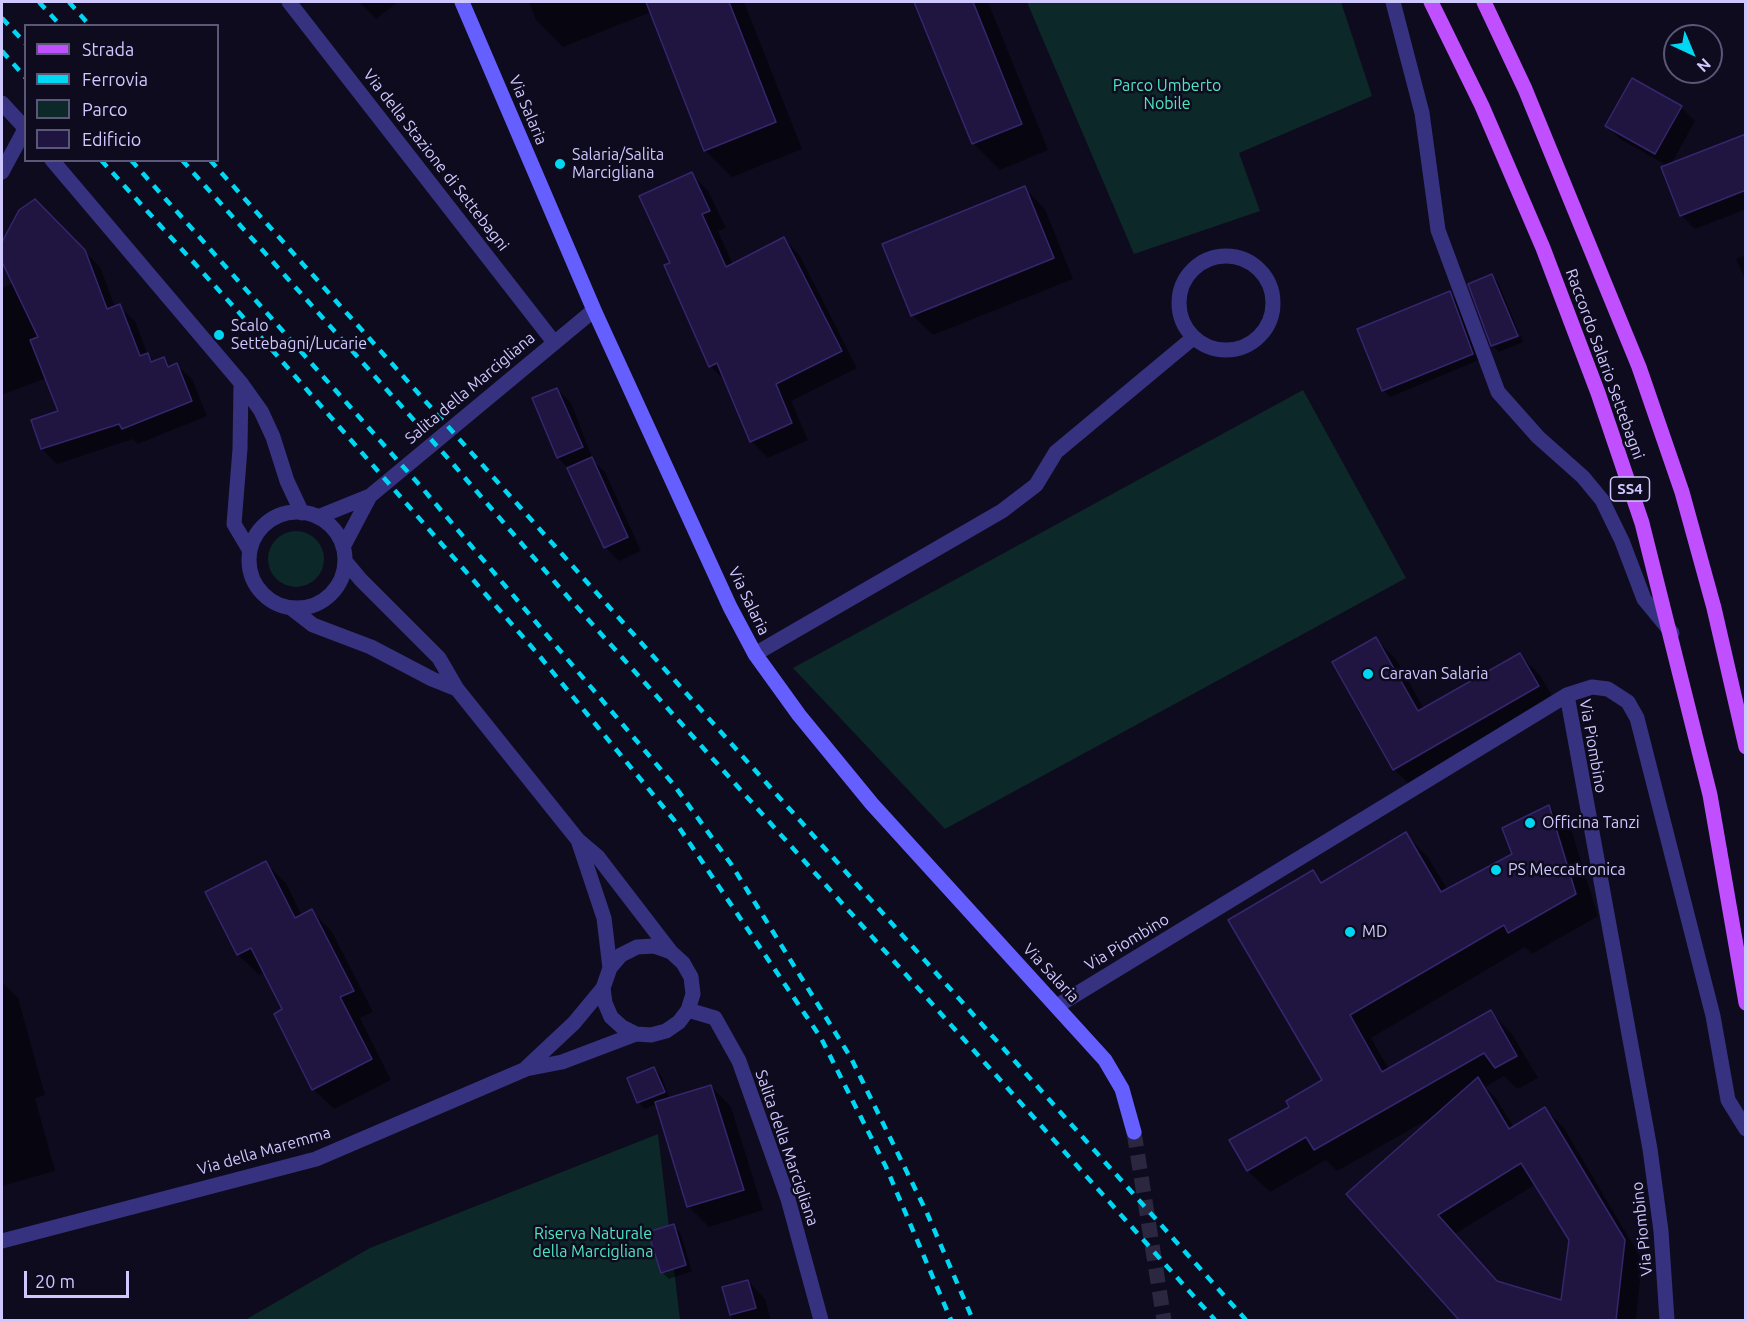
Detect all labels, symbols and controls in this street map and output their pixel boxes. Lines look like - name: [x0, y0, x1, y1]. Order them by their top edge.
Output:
- legend: [24, 24, 219, 162]
- north arrow: [1663, 24, 1723, 84]
- text: Strada: [82, 39, 134, 59]
- text: N: [1694, 55, 1715, 76]
- street label: Via della Stazione di Settebagni: [359, 65, 513, 255]
- text: Ferrovia: [82, 69, 148, 89]
- street label: Via Salaria: [505, 72, 551, 148]
- park label: Parco Umberto Nobile: [1113, 76, 1221, 114]
- text: Parco: [82, 99, 128, 119]
- text: Edificio: [82, 129, 141, 149]
- place label: Salaria/Salita Marcigliana: [572, 145, 664, 183]
- marker: Salaria/Salita Marcigliana: [553, 157, 567, 171]
- street label: Raccordo Salario Settebagni: [1562, 266, 1648, 462]
- place label: Scalo Settebagni/Lucarie: [231, 316, 367, 354]
- marker: Scalo Settebagni/Lucarie: [212, 328, 226, 342]
- street label: Salita della Marcigliana: [401, 328, 539, 448]
- road number: SS4: [1610, 477, 1650, 501]
- street label: Via Salaria: [724, 564, 774, 638]
- place label: Caravan Salaria: [1380, 664, 1488, 684]
- marker: Caravan Salaria: [1361, 667, 1375, 681]
- street label: Via Piombino: [1575, 698, 1611, 794]
- place label: Officina Tanzi: [1542, 813, 1640, 833]
- marker: Officina Tanzi: [1523, 816, 1537, 830]
- place label: PS Meccatronica: [1508, 860, 1626, 880]
- marker: PS Meccatronica: [1489, 863, 1503, 877]
- street label: Via Piombino: [1081, 909, 1173, 975]
- place label: MD: [1362, 922, 1387, 942]
- marker: MD: [1343, 925, 1357, 939]
- street label: Via Salaria: [1019, 940, 1083, 1006]
- street label: Salita della Marcigliana: [751, 1067, 823, 1229]
- street label: Via della Maremma: [195, 1123, 333, 1179]
- street label: Via Piombino: [1627, 1181, 1657, 1277]
- park label: Riserva Naturale della Marcigliana: [533, 1224, 653, 1262]
- scale bar: [27, 1259, 132, 1297]
- text: 20 m: [35, 1271, 75, 1291]

